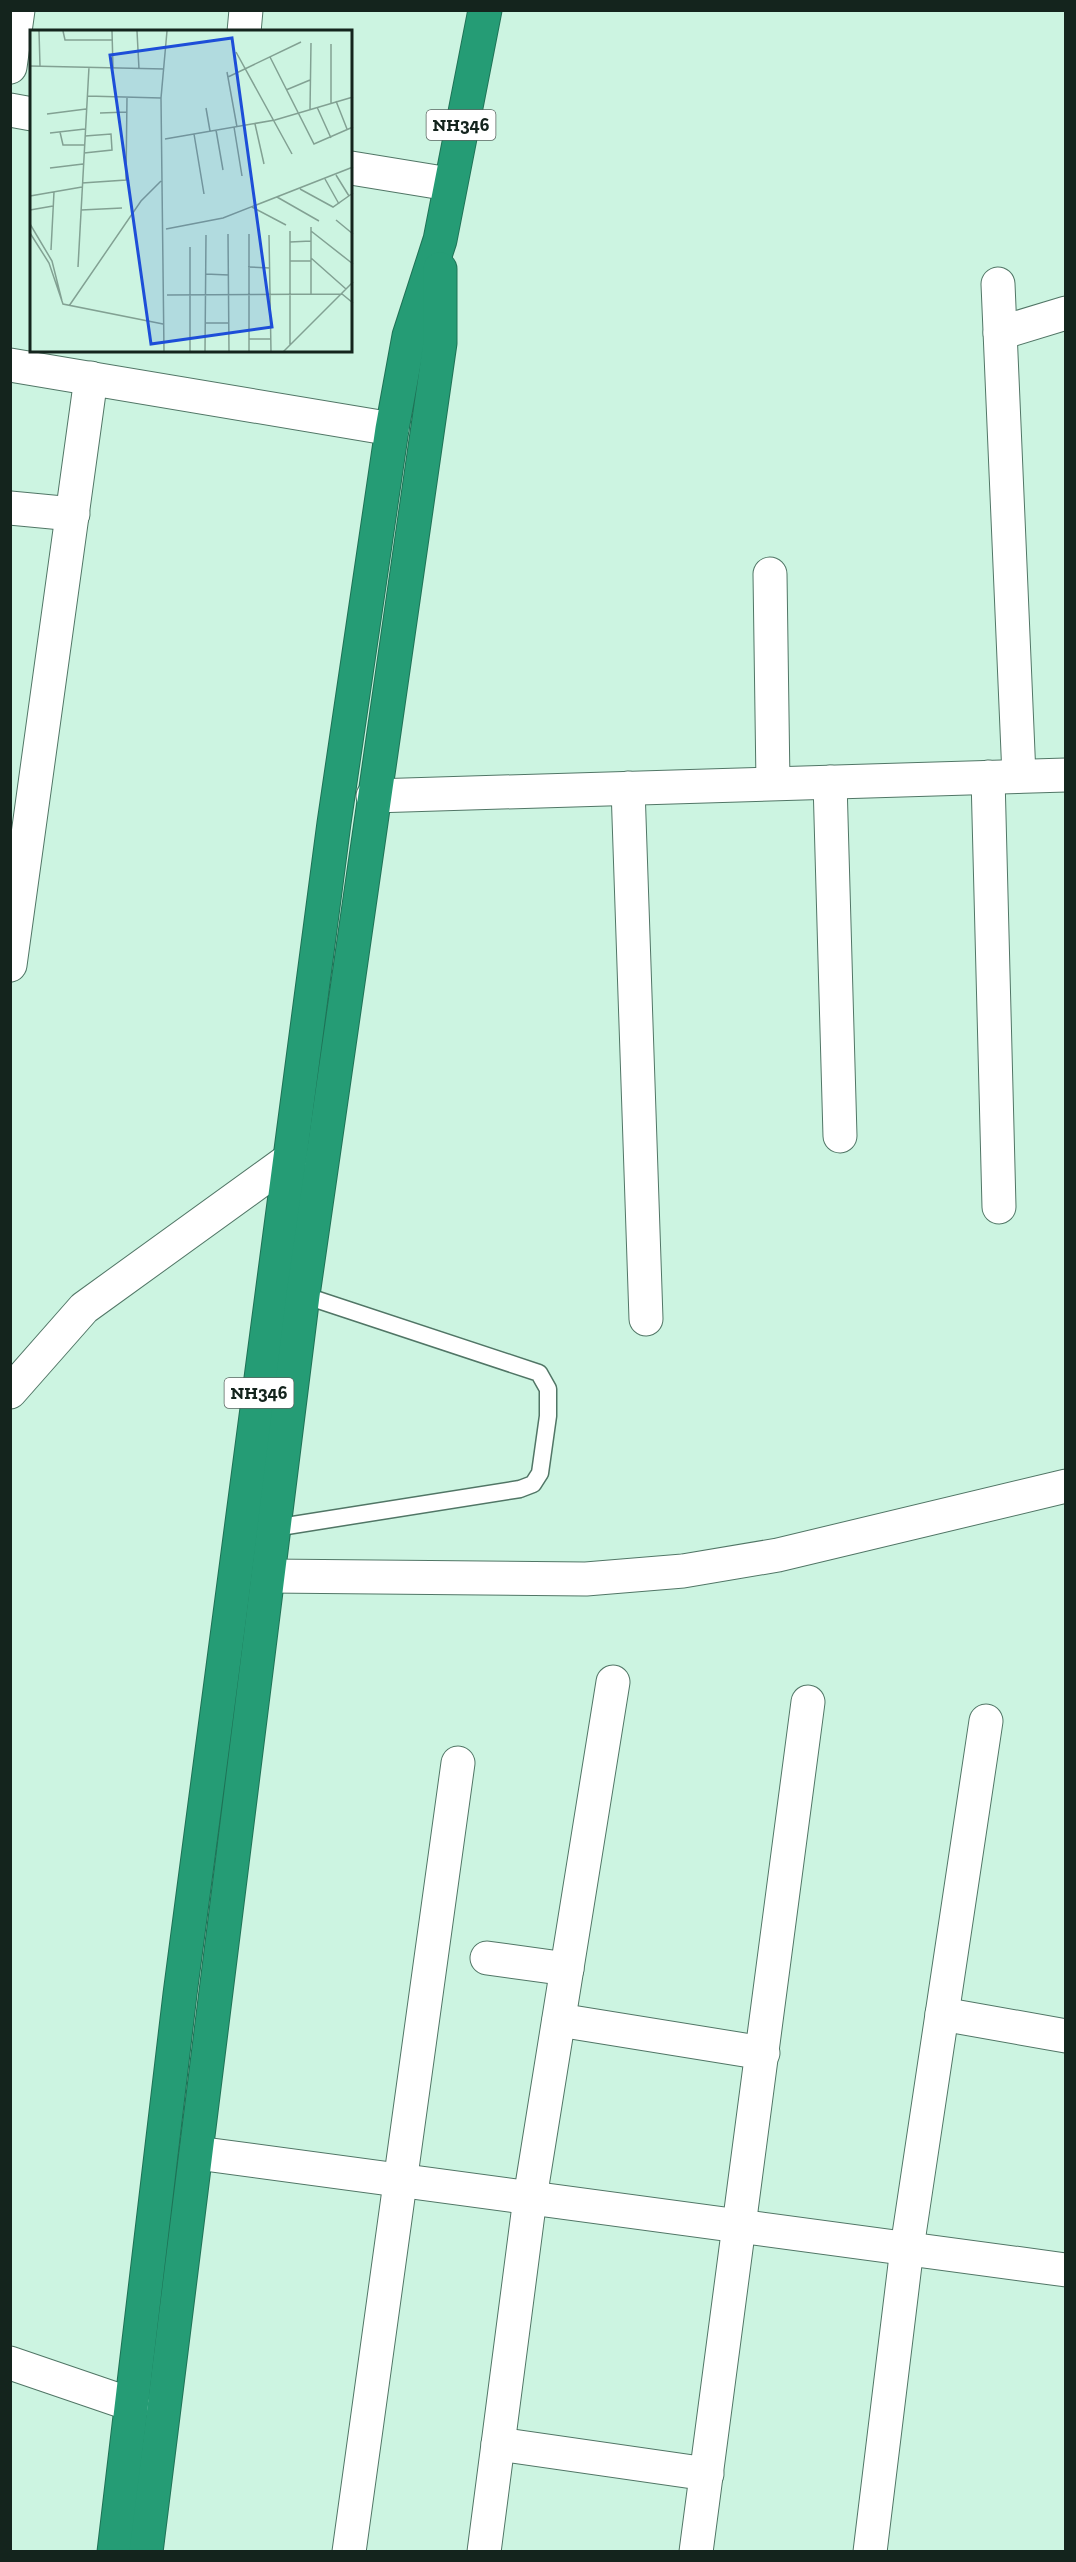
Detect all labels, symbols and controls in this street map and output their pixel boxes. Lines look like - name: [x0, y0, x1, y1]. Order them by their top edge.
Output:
- inset map: [30, 30, 352, 352]
- road number: NH346: [426, 110, 496, 140]
- road number: NH346: [224, 1378, 294, 1408]

